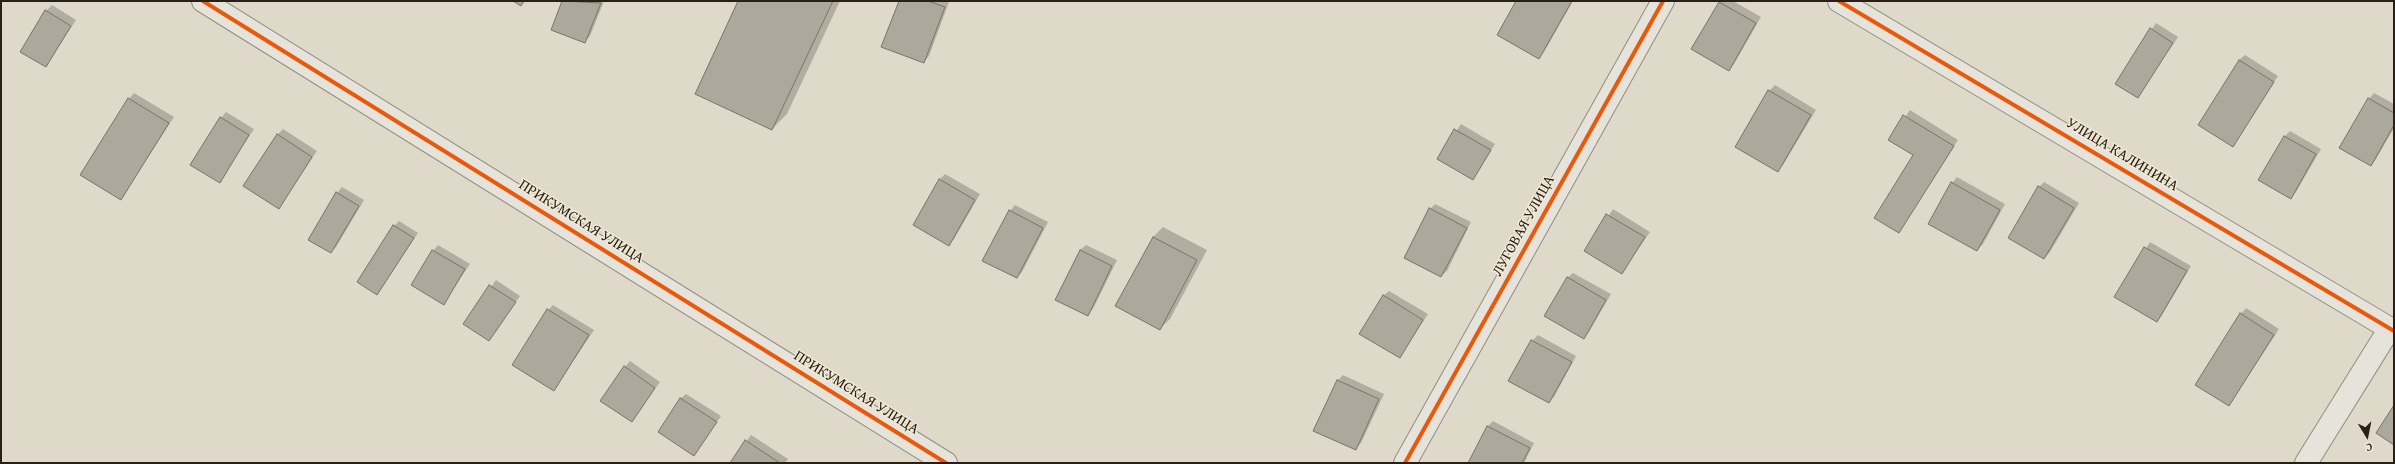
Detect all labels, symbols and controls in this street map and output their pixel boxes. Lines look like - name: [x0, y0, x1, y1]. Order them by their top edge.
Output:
- street label: УЛИЦА КАЛИНИНА: [2063, 114, 2181, 196]
- street label: ЛУГОВАЯ УЛИЦА: [1489, 173, 1559, 279]
- street label: ПРИКУМСКАЯ УЛИЦА: [515, 176, 647, 268]
- street label: ПРИКУМСКАЯ УЛИЦА: [790, 347, 922, 439]
- north arrow: [2347, 416, 2387, 456]
- text: С: [2365, 439, 2374, 456]

